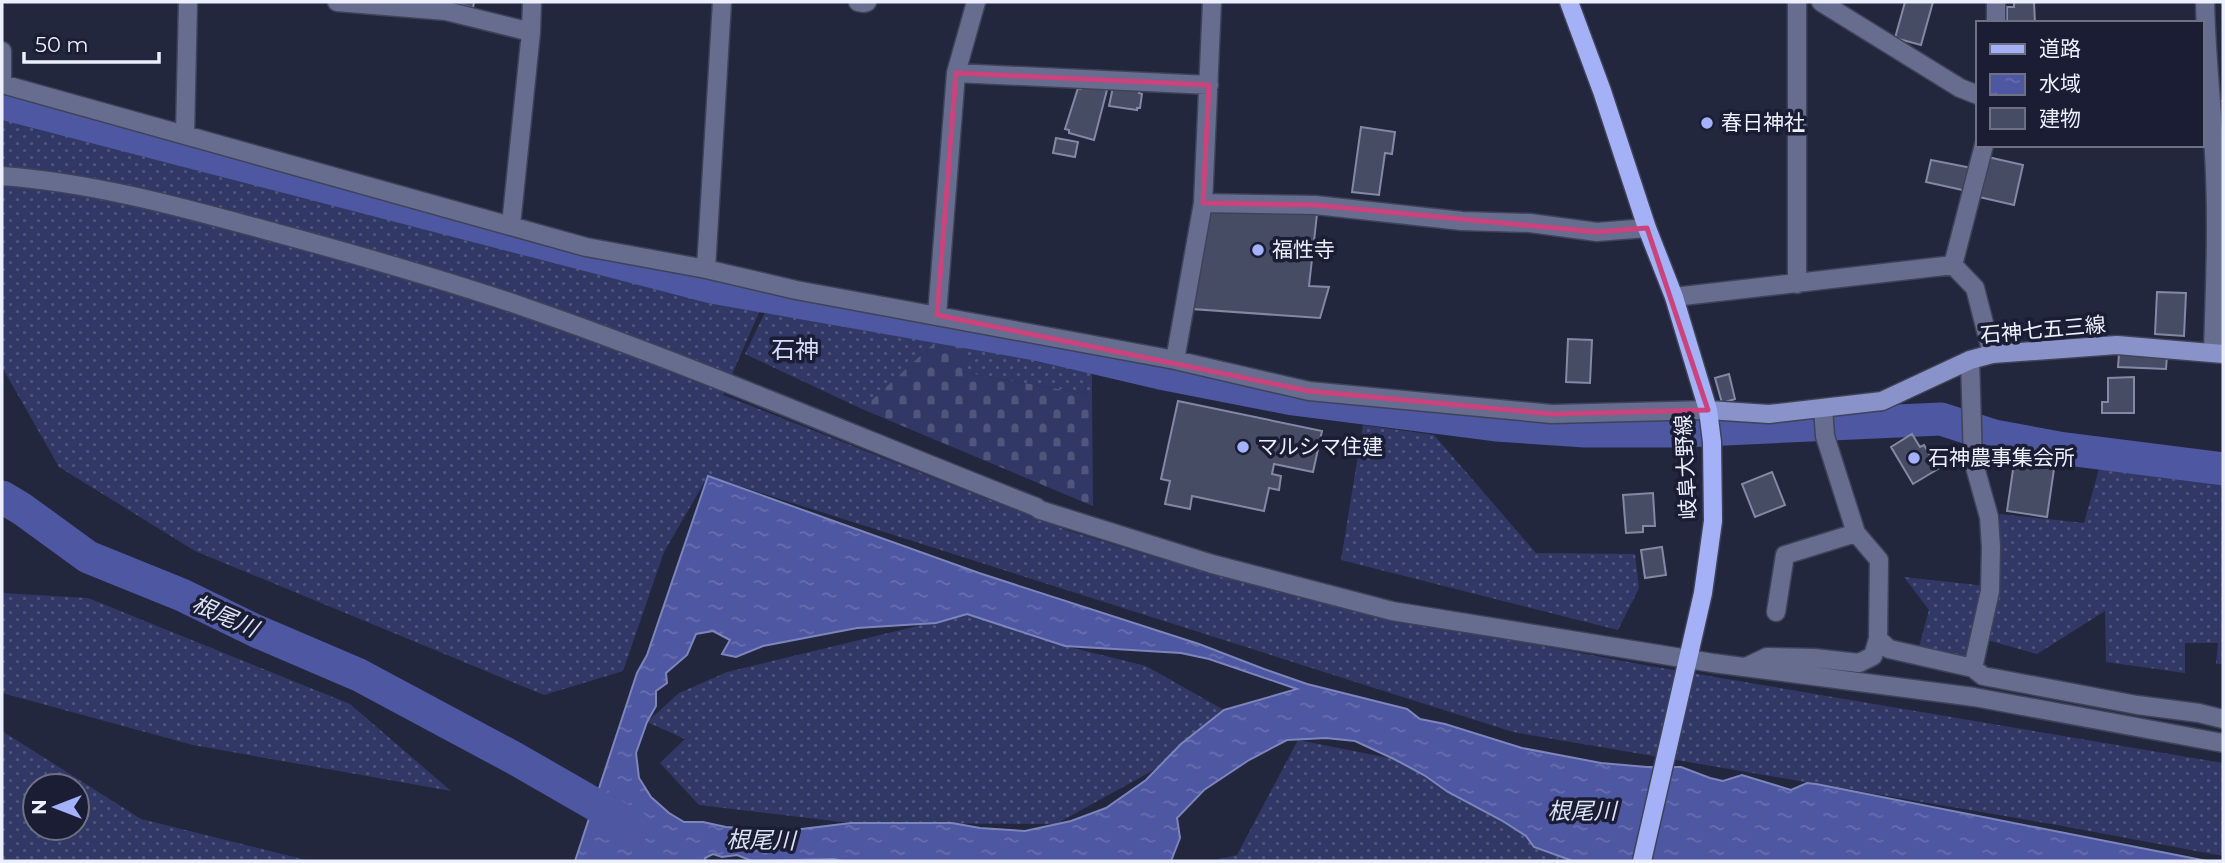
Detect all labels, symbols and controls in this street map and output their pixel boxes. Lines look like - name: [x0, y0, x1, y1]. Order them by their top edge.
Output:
- scale bar: [24, 21, 159, 65]
- legend: [1976, 21, 2204, 147]
- text: 50 m: [35, 32, 89, 57]
- text: 道路: [2039, 36, 2081, 61]
- text: 水域: [2039, 71, 2081, 96]
- text: 建物: [2039, 106, 2081, 131]
- place label: 春日神社: [1721, 110, 1805, 135]
- marker: 春日神社: [1699, 115, 1715, 131]
- place label: 福性寺: [1272, 237, 1335, 262]
- marker: 福性寺: [1250, 242, 1266, 258]
- street label: 石神七五三線: [1979, 312, 2107, 347]
- district label: 石神: [771, 335, 819, 364]
- street label: 岐阜大野線: [1670, 414, 1701, 520]
- place label: マルシマ住建: [1257, 434, 1383, 459]
- marker: マルシマ住建: [1235, 439, 1251, 455]
- place label: 石神農事集会所: [1928, 445, 2075, 470]
- marker: 石神農事集会所: [1906, 450, 1922, 466]
- water label: 根尾川: [188, 589, 265, 644]
- north arrow: [21, 772, 91, 842]
- water label: 根尾川: [1548, 797, 1620, 825]
- text: N: [28, 799, 51, 815]
- water label: 根尾川: [726, 825, 799, 855]

